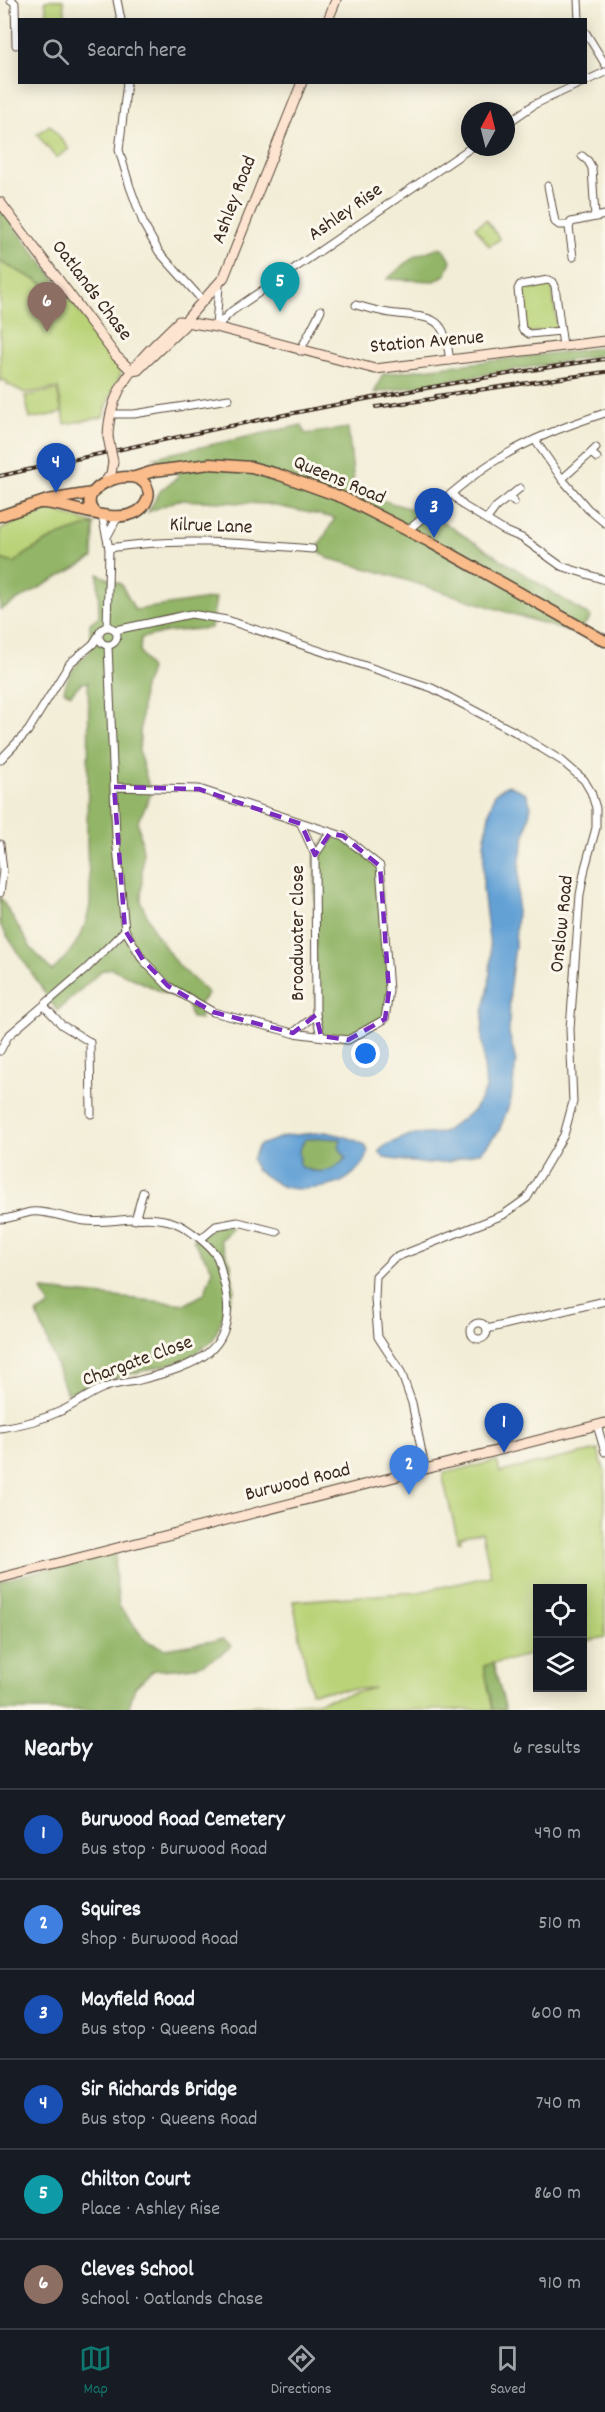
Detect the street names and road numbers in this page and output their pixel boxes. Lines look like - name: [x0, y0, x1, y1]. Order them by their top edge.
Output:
- street label: Ashley Road: [205, 152, 265, 248]
- street label: Ashley Rise: [303, 177, 389, 249]
- street label: Oatlands Chase: [44, 235, 138, 347]
- street label: Station Avenue: [369, 324, 485, 362]
- street label: Queens Road: [289, 449, 389, 513]
- street label: Kilrue Lane: [169, 512, 253, 542]
- street label: Broadwater Close: [285, 865, 313, 1001]
- street label: Onslow Road: [544, 874, 582, 974]
- street label: Chargate Close: [79, 1329, 197, 1395]
- street label: Burwood Road: [242, 1456, 354, 1510]

